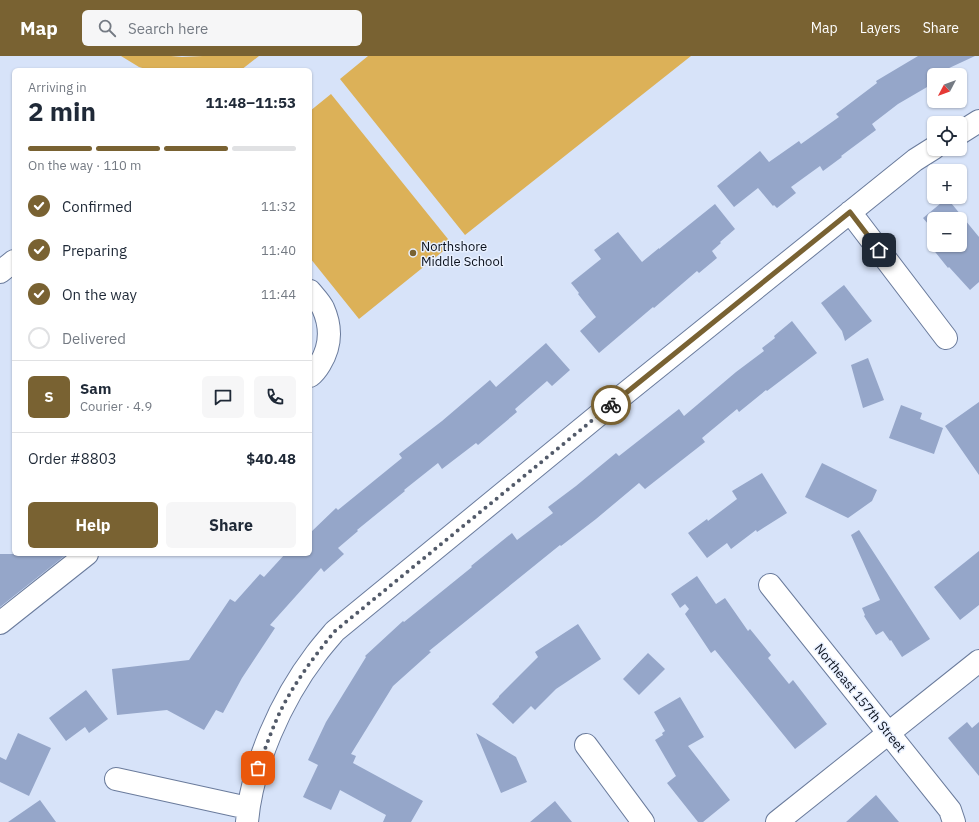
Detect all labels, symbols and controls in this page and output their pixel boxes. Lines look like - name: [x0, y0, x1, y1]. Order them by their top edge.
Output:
- search box: [82, 10, 362, 46]
- text: Map: [20, 16, 58, 40]
- icon: search: [96, 17, 118, 39]
- text: Search here: [128, 19, 208, 38]
- text: Map: [811, 19, 838, 37]
- text: Layers: [860, 19, 901, 37]
- text: Share: [923, 19, 959, 37]
- north arrow: [927, 68, 967, 108]
- map controls: [927, 68, 967, 252]
- text: Arriving in: [28, 79, 87, 96]
- text: 11:48–11:53: [205, 93, 296, 112]
- text: 2 min: [28, 94, 96, 128]
- button: locate: [927, 116, 967, 156]
- text: On the way · 110 m: [28, 157, 141, 174]
- button: +: [927, 164, 967, 204]
- icon: check: [28, 195, 50, 217]
- text: Confirmed: [62, 197, 132, 216]
- text: 11:32: [261, 198, 296, 215]
- button: −: [927, 212, 967, 252]
- pin: [862, 233, 896, 267]
- place label: Northshore Middle School: [421, 238, 504, 270]
- icon: check: [28, 239, 50, 261]
- icon: home: [868, 239, 890, 261]
- text: Preparing: [62, 241, 127, 260]
- text: 11:40: [261, 242, 296, 259]
- marker: Northshore Middle School: [408, 248, 418, 258]
- icon: check: [28, 283, 50, 305]
- text: On the way: [62, 285, 137, 304]
- text: 11:44: [261, 286, 296, 303]
- text: Delivered: [62, 329, 126, 348]
- button: chat: [202, 376, 244, 418]
- button: phone: [254, 376, 296, 418]
- text: Sam: [80, 379, 111, 398]
- courier: [591, 385, 631, 425]
- text: S: [44, 387, 54, 406]
- icon: bike: [600, 394, 622, 416]
- text: Courier · 4.9: [80, 398, 152, 415]
- text: Order #8803: [28, 449, 117, 468]
- text: $40.48: [246, 449, 296, 468]
- button: Help: [28, 502, 158, 548]
- button: Share: [166, 502, 296, 548]
- street label: Northeast 157th Street: [811, 640, 909, 756]
- pin: [241, 751, 275, 785]
- icon: bag: [247, 757, 269, 779]

